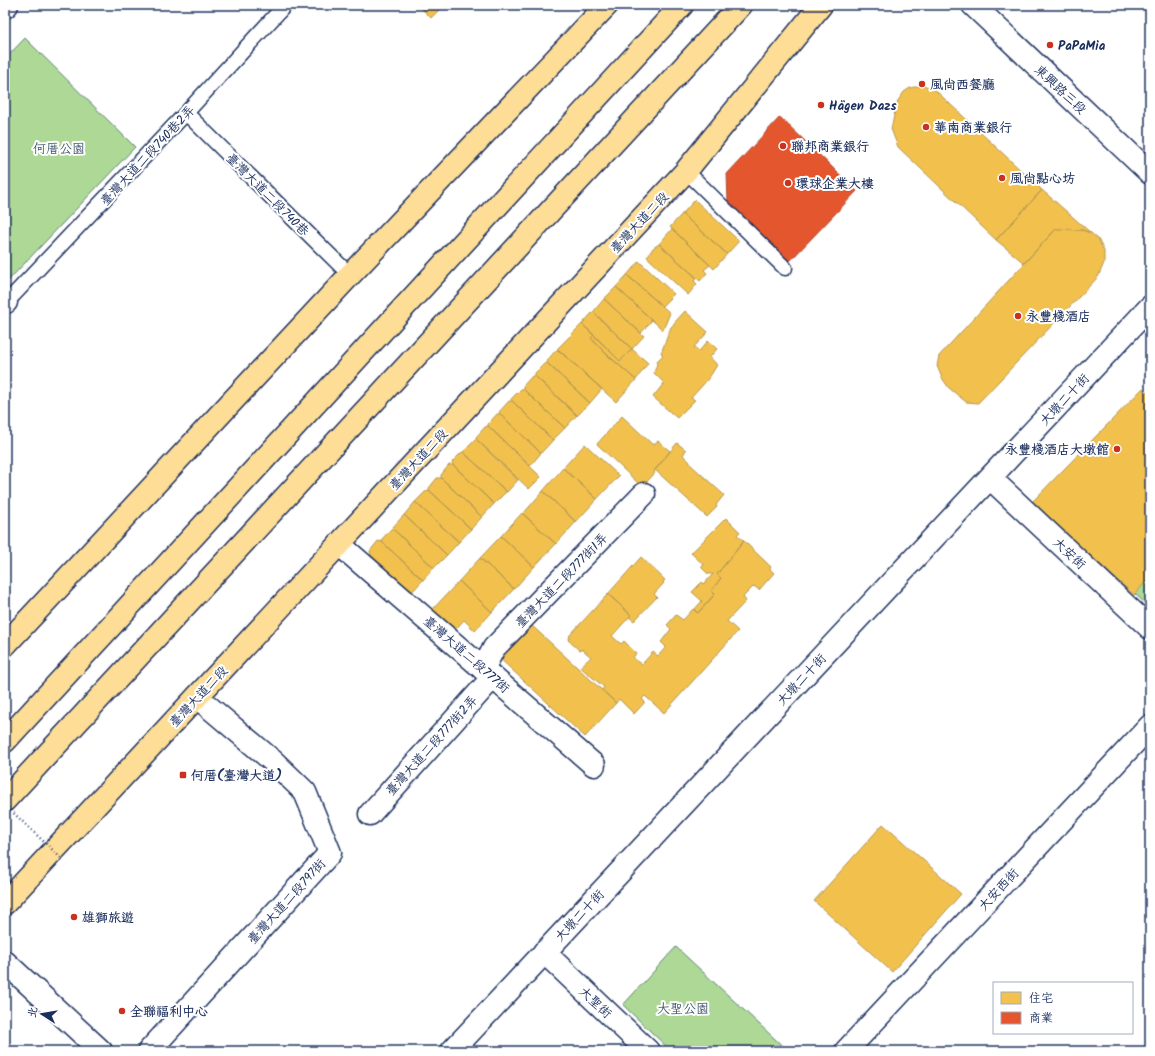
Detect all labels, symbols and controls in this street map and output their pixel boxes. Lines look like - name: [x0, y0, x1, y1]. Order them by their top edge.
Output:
- place label: PaPaMia: [1058, 36, 1106, 57]
- marker: PaPaMia: [1045, 40, 1055, 50]
- street label: 東興路三段: [1029, 60, 1091, 120]
- place label: 風尚西餐廳: [930, 75, 995, 96]
- marker: 風尚西餐廳: [917, 79, 927, 89]
- place label: Hägen Dazs: [829, 96, 897, 117]
- marker: Hägen Dazs: [816, 100, 826, 110]
- street label: 臺灣大道二段740巷2弄: [96, 101, 201, 211]
- place label: 華南商業銀行: [934, 118, 1012, 139]
- marker: 華南商業銀行: [921, 122, 931, 132]
- place label: 聯邦商業銀行: [791, 137, 869, 158]
- park label: 何厝公園: [33, 139, 85, 160]
- marker: 聯邦商業銀行: [778, 141, 788, 151]
- street label: 臺灣大道二段740巷: [220, 149, 313, 242]
- place label: 風尚點心坊: [1010, 169, 1075, 190]
- marker: 風尚點心坊: [997, 173, 1007, 183]
- place label: 環球企業大樓: [796, 174, 874, 195]
- marker: 環球企業大樓: [783, 178, 793, 188]
- street label: 臺灣大道二段: [606, 187, 674, 259]
- place label: 永豐棧酒店: [1026, 307, 1091, 328]
- marker: 永豐棧酒店: [1013, 311, 1023, 321]
- street label: 大墩二十街: [1035, 369, 1095, 431]
- street label: 臺灣大道二段: [385, 424, 453, 496]
- place label: 永豐棧酒店大墩館: [1005, 440, 1109, 461]
- marker: 永豐棧酒店大墩館: [1112, 444, 1122, 454]
- street label: 臺灣大道二段777街1弄: [511, 528, 613, 634]
- street label: 大安街: [1048, 533, 1090, 575]
- street label: 臺灣大道二段777街: [418, 611, 514, 699]
- street label: 大墩二十街: [772, 649, 832, 711]
- street label: 臺灣大道二段: [165, 661, 233, 733]
- street label: 臺灣大道二段777街2弄: [381, 691, 483, 801]
- place label: 何厝(臺灣大道): [191, 766, 282, 787]
- marker: 何厝(臺灣大道): [178, 770, 188, 780]
- street label: 臺灣大道二段797街: [243, 854, 332, 950]
- street label: 大安西街: [974, 864, 1025, 916]
- street label: 大墩二十街: [550, 885, 610, 947]
- place label: 雄獅旅遊: [82, 908, 134, 929]
- marker: 雄獅旅遊: [69, 912, 79, 922]
- street label: 大聖街: [574, 982, 616, 1024]
- legend: [993, 982, 1133, 1034]
- text: 住宅: [1029, 989, 1053, 1008]
- north arrow: [22, 994, 62, 1034]
- park label: 大聖公園: [657, 999, 709, 1020]
- place label: 全聯福利中心: [130, 1002, 208, 1023]
- text: 北: [23, 1005, 43, 1019]
- marker: 全聯福利中心: [117, 1006, 127, 1016]
- text: 商業: [1029, 1009, 1053, 1028]

